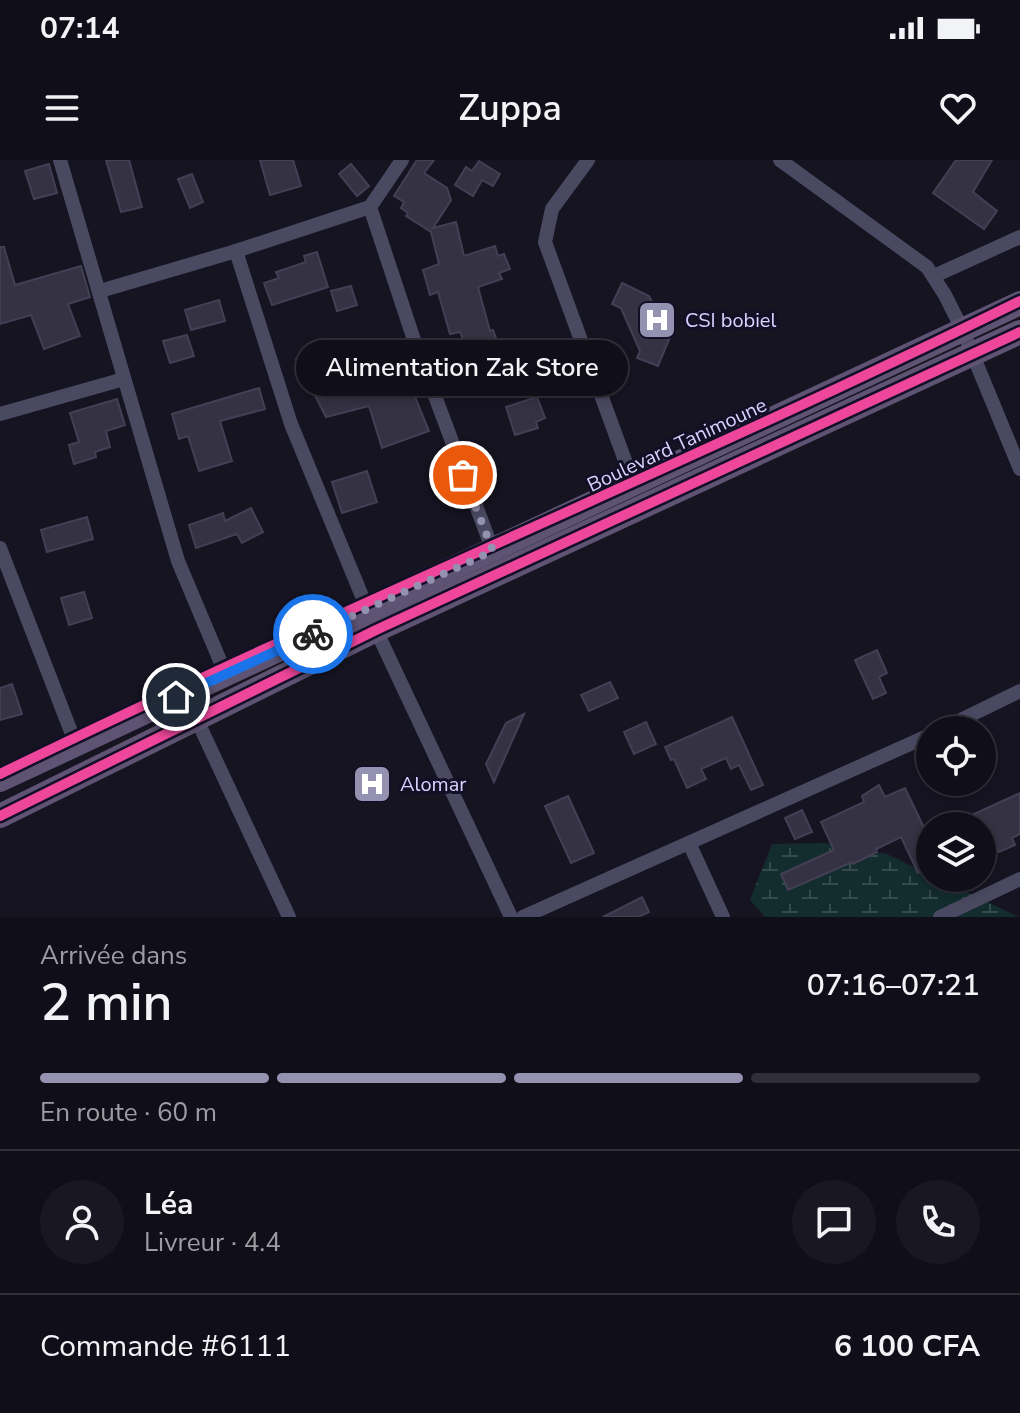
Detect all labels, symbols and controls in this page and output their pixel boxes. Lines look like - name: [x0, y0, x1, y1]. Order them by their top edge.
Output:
- text: 07:14: [40, 8, 119, 49]
- text: Zuppa: [458, 84, 562, 133]
- icon: menu: [40, 86, 84, 130]
- icon: heart: [936, 86, 980, 130]
- hospital icon: CSI bobiel: [636, 299, 678, 341]
- place label: CSI bobiel: [685, 307, 776, 334]
- callout: Alimentation Zak Store: [297, 339, 629, 395]
- text: Alimentation Zak Store: [325, 350, 599, 385]
- street label: Boulevard Tanimoune: [583, 391, 771, 499]
- pin: [429, 441, 497, 509]
- icon: bag: [441, 453, 485, 497]
- courier: [273, 594, 353, 674]
- icon: bike: [291, 612, 335, 656]
- pin: [142, 663, 210, 731]
- icon: home: [154, 675, 198, 719]
- map controls: [916, 716, 996, 892]
- button: locate: [916, 716, 996, 796]
- hospital icon: Alomar: [351, 763, 393, 805]
- place label: Alomar: [400, 771, 466, 798]
- button: layers: [916, 812, 996, 892]
- text: Arrivée dans: [40, 938, 187, 973]
- text: 07:16–07:21: [807, 965, 980, 1006]
- text: 2 min: [40, 967, 173, 1038]
- text: En route · 60 m: [40, 1095, 217, 1130]
- button: person: [40, 1180, 124, 1264]
- button: chat: [792, 1180, 876, 1264]
- button: phone: [896, 1180, 980, 1264]
- text: Léa: [144, 1184, 193, 1225]
- text: Livreur · 4.4: [144, 1225, 281, 1260]
- text: Commande #6111: [40, 1326, 291, 1367]
- text: 6 100 CFA: [834, 1326, 980, 1367]

